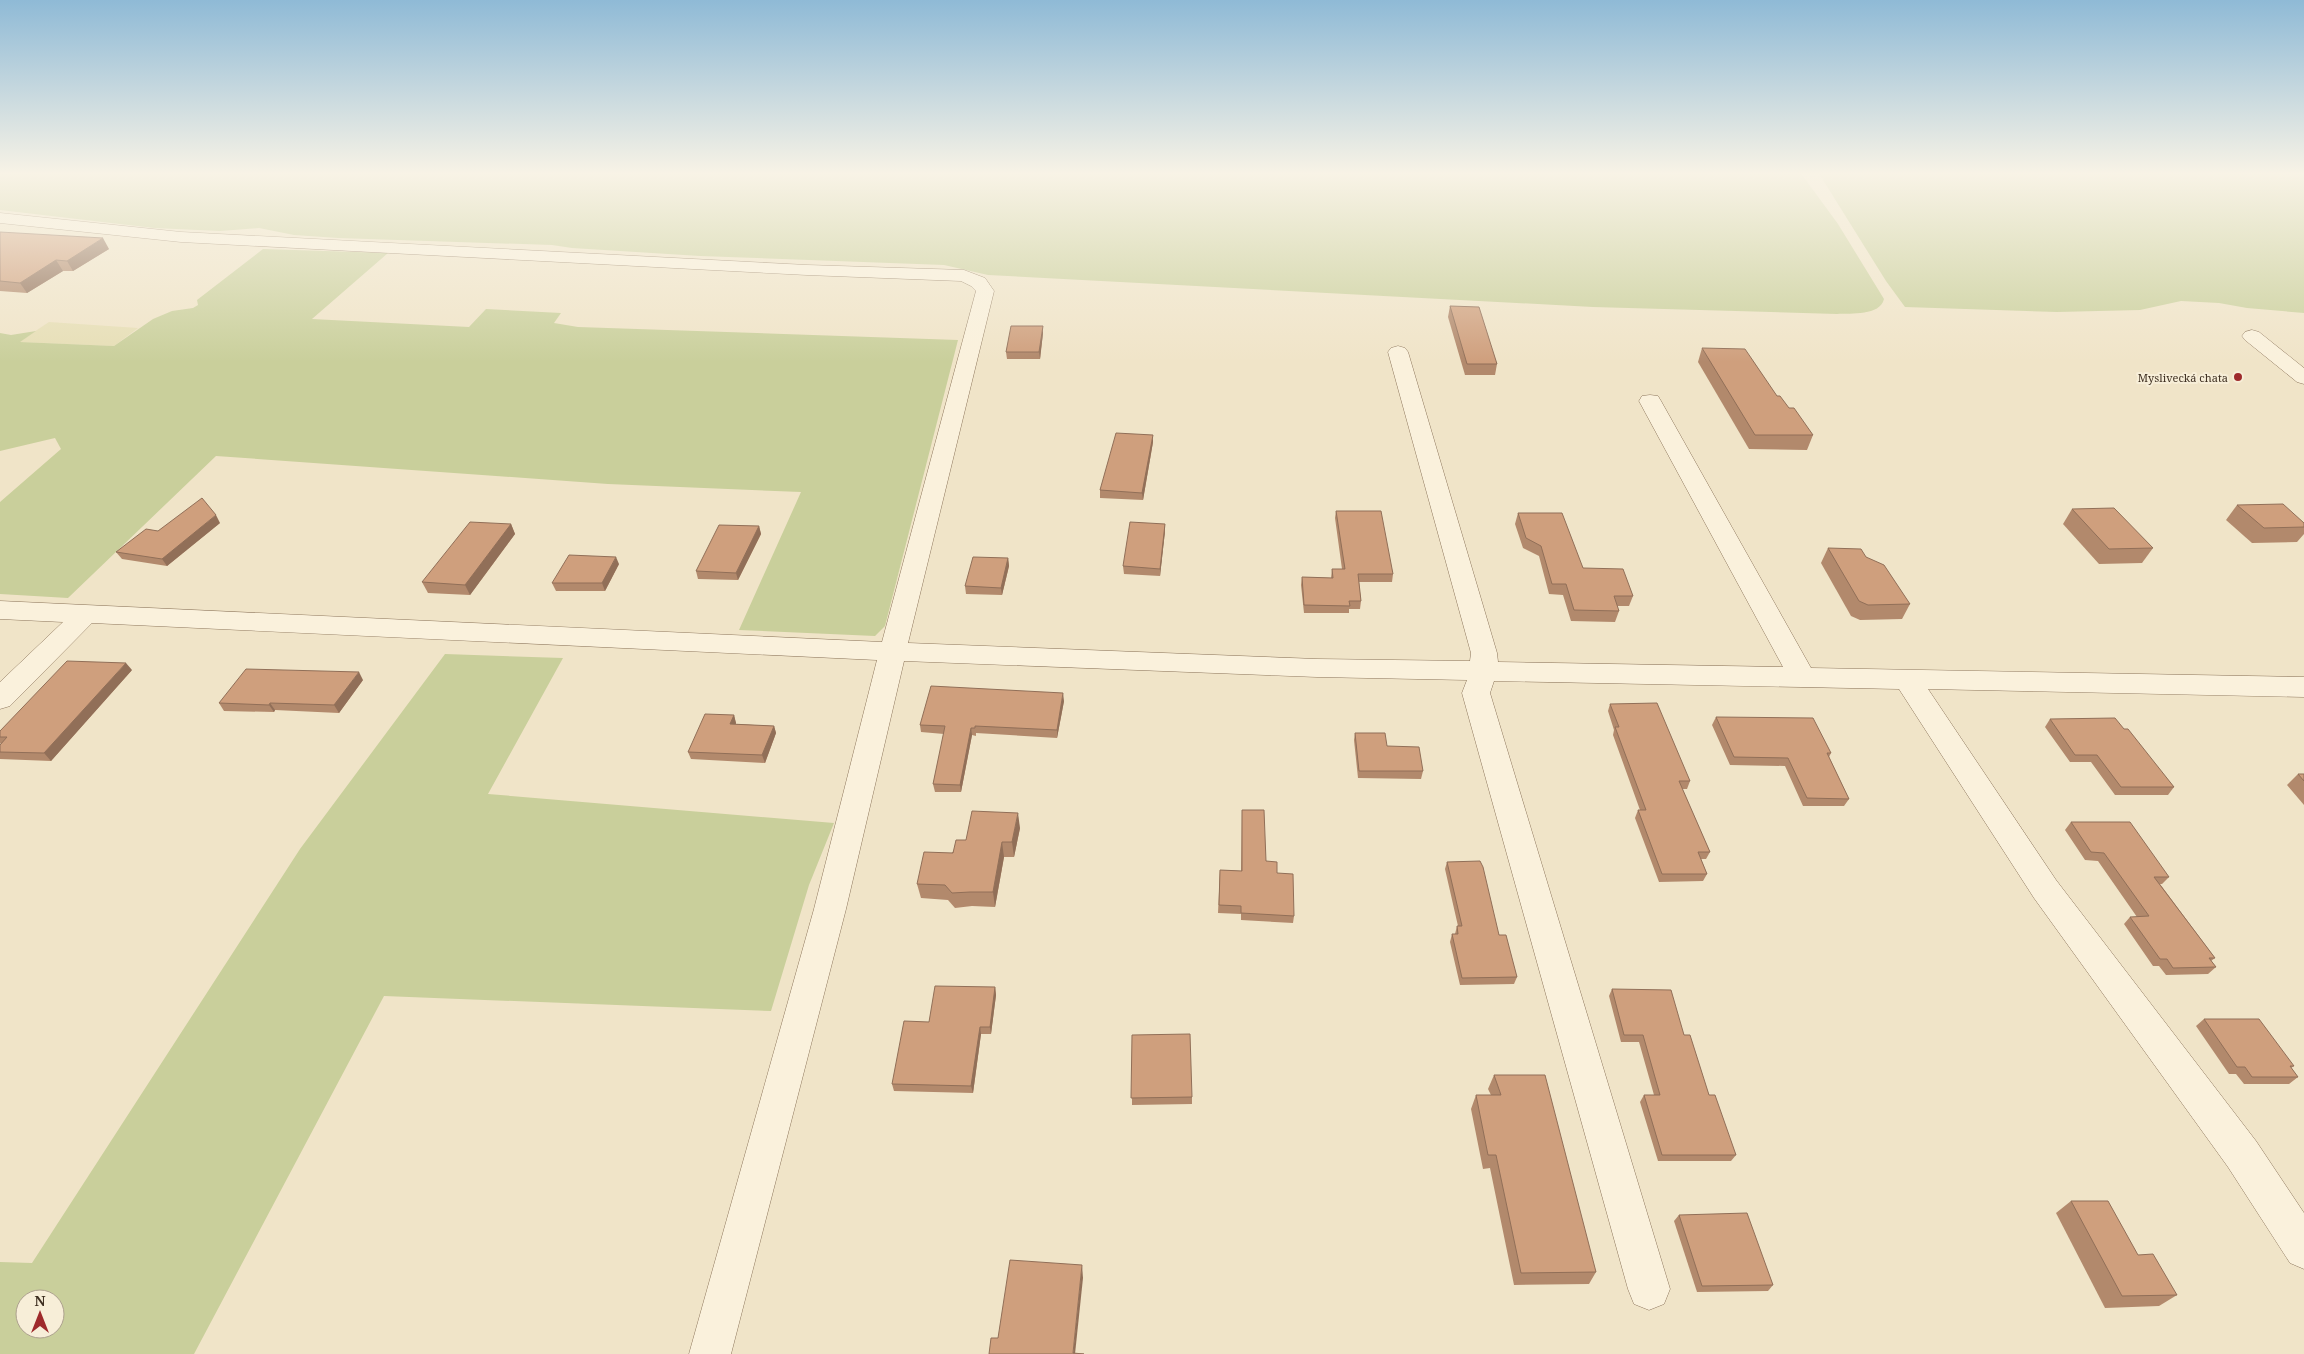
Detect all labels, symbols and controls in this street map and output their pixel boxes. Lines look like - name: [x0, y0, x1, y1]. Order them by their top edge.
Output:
- place label: Myslivecká chata: [2138, 370, 2228, 385]
- marker: Myslivecká chata: [2232, 371, 2244, 383]
- north arrow: [15, 1289, 65, 1339]
- text: N: [34, 1291, 46, 1310]

